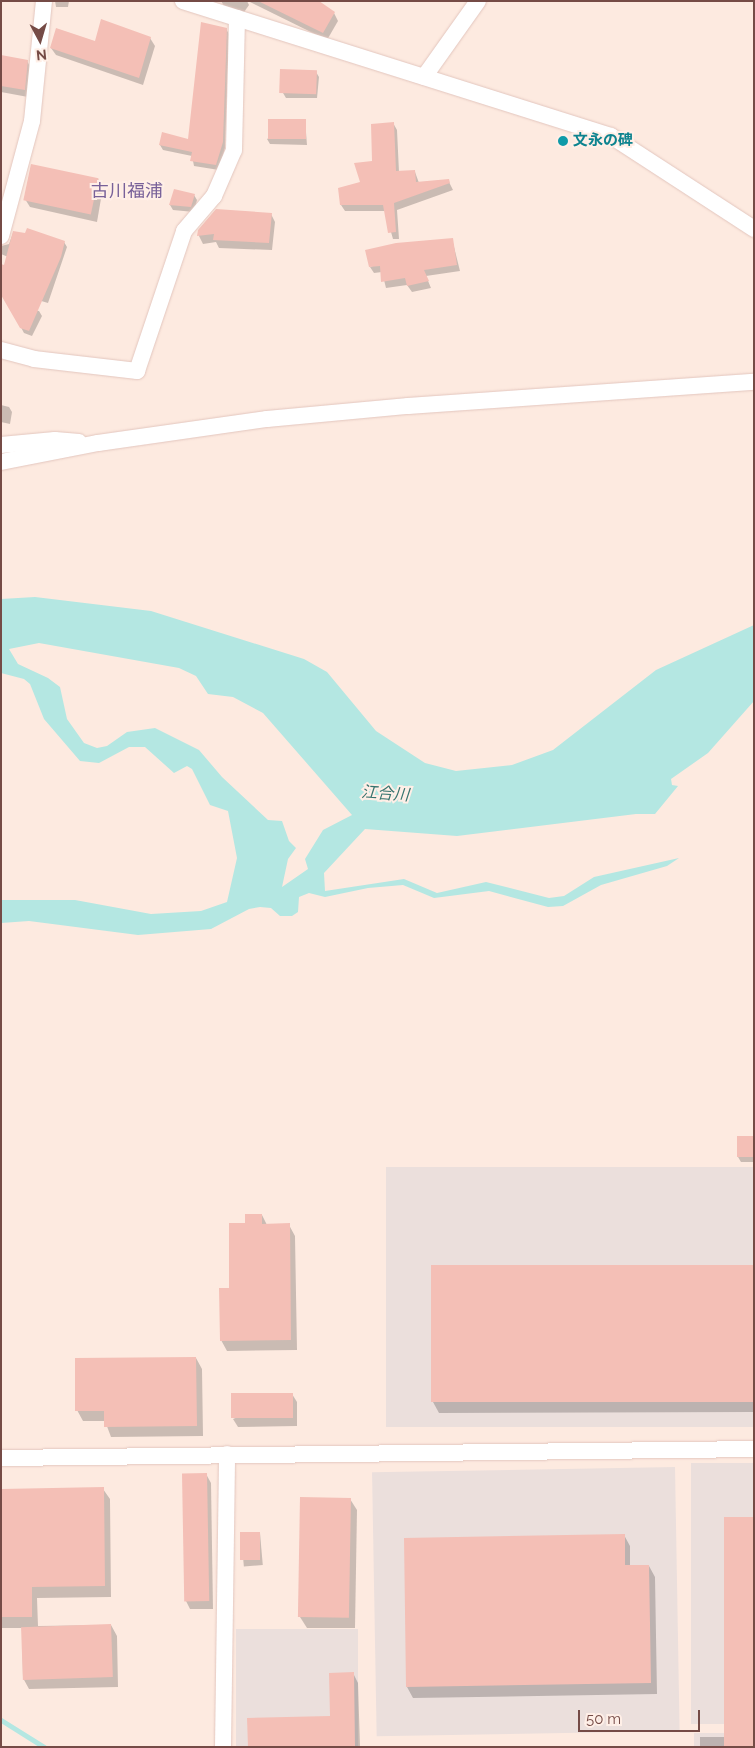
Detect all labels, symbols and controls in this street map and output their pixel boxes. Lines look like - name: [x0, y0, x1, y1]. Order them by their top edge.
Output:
- north arrow: [15, 15, 65, 65]
- text: N: [35, 46, 48, 63]
- place label: 文永の碑: [573, 132, 633, 150]
- marker: 文永の碑: [557, 135, 569, 147]
- district label: 古川福浦: [91, 180, 163, 202]
- water label: 江合川: [360, 783, 410, 805]
- scale bar: [580, 1700, 702, 1732]
- text: 50 m: [586, 1710, 621, 1728]

